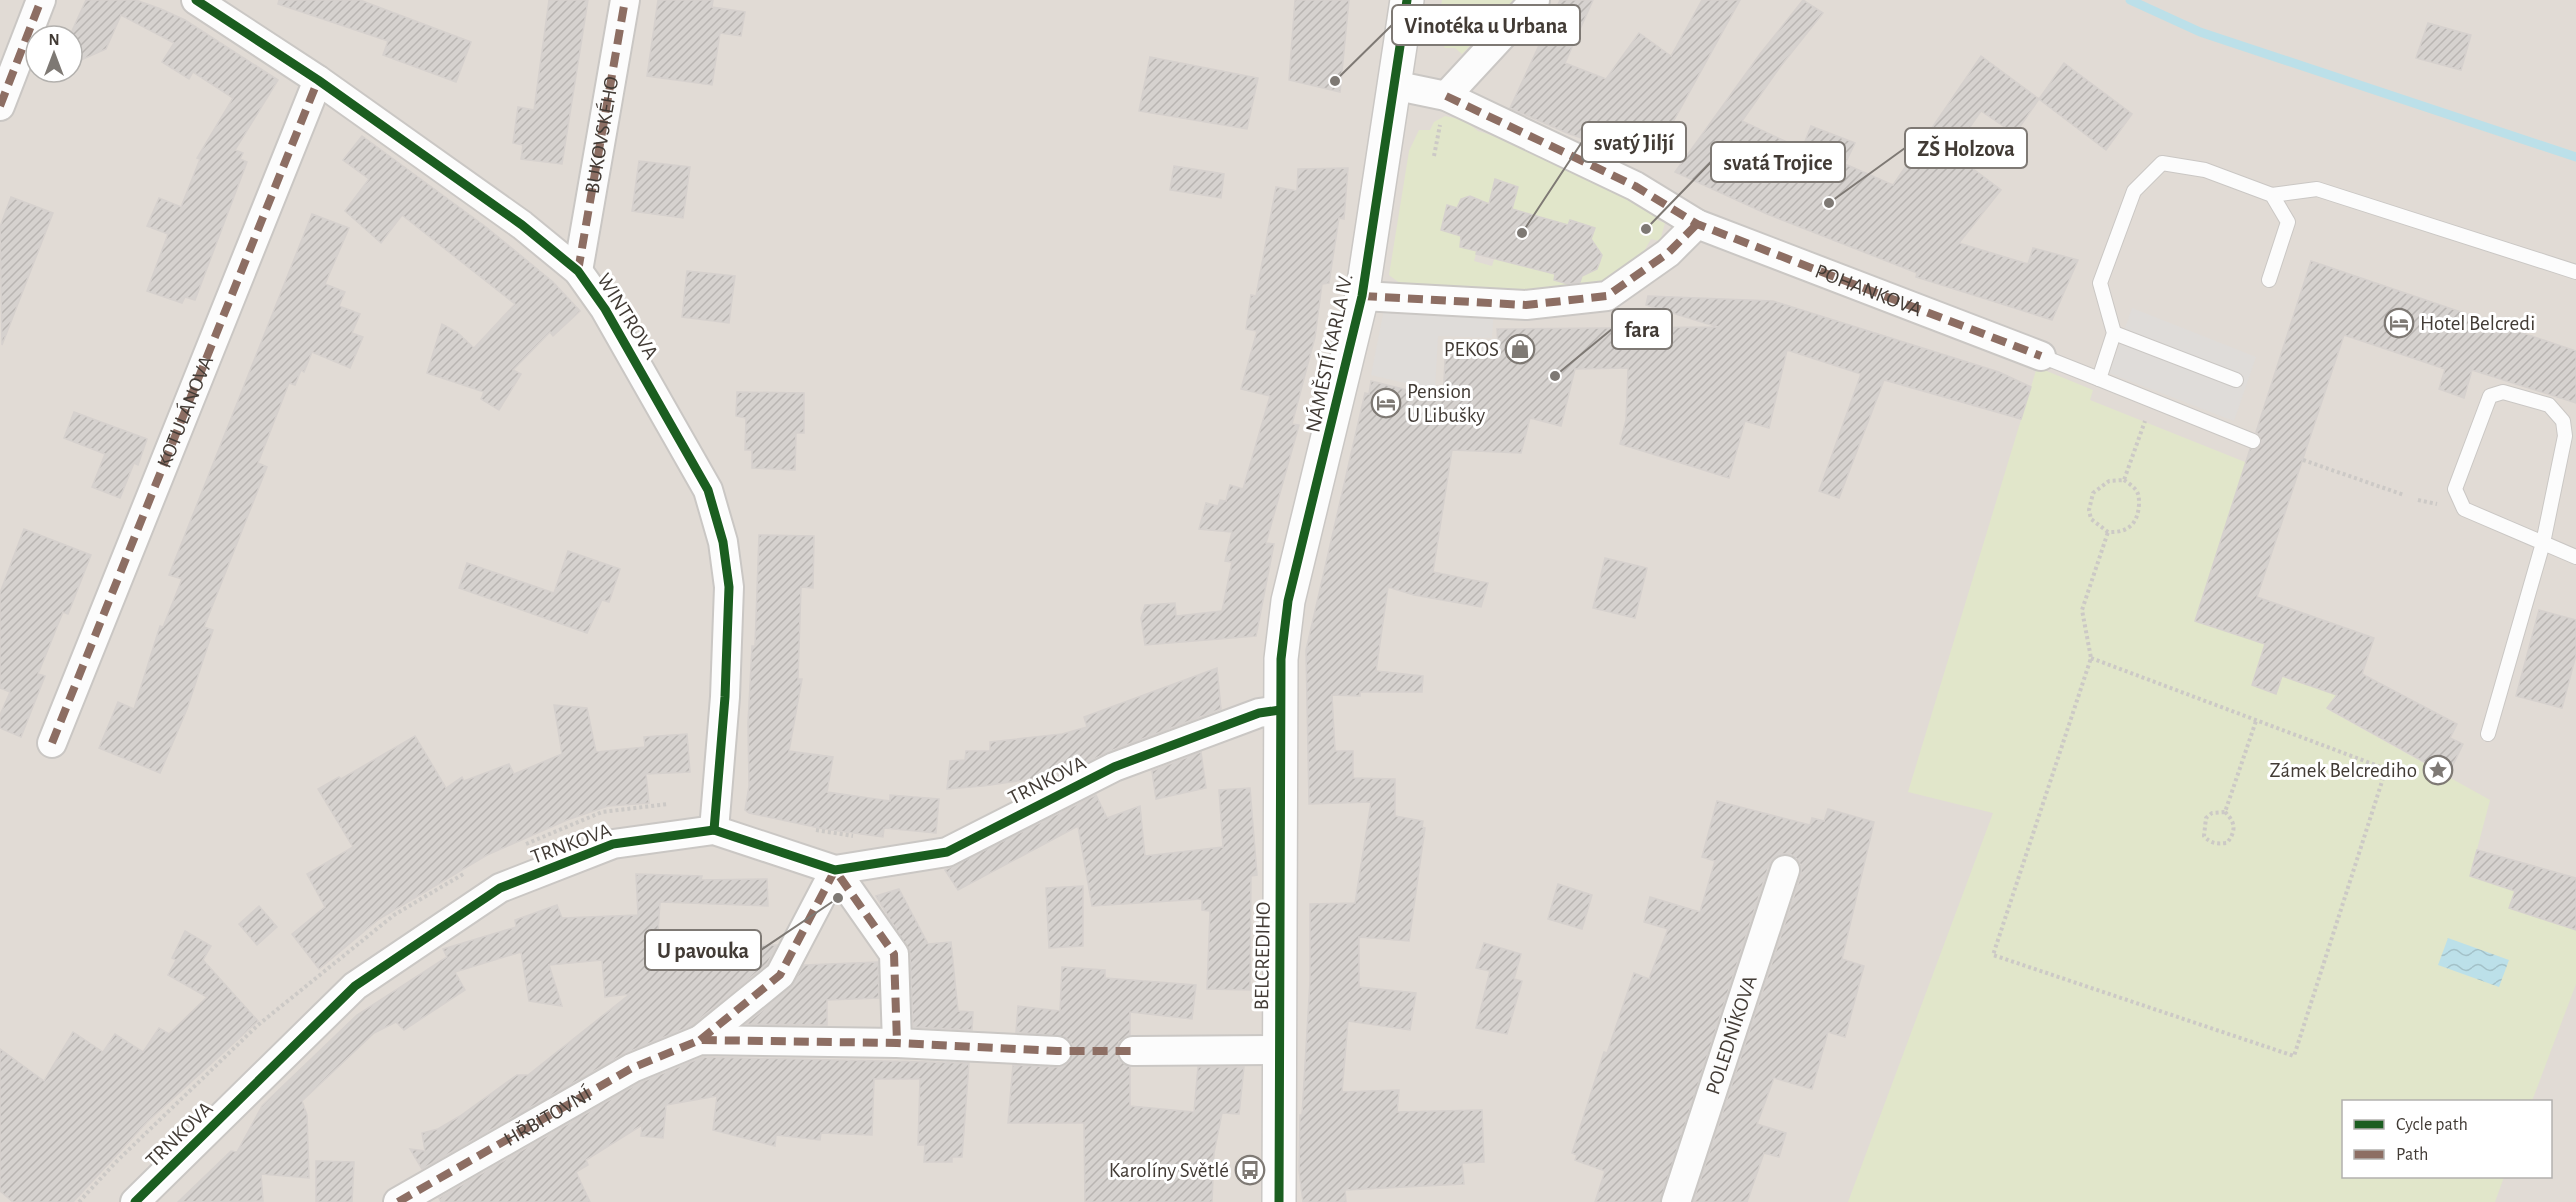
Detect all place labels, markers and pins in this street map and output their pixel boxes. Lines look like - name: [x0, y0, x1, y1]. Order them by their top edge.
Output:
- callout: Vinotéka u Urbana: [1392, 5, 1580, 45]
- callout: svatý Jiljí: [1582, 122, 1686, 162]
- callout: ZŠ Holzova: [1905, 128, 2027, 168]
- callout: svatá Trojice: [1711, 142, 1845, 182]
- hotel icon: Hotel Belcredi: [2383, 307, 2415, 339]
- callout: fara: [1612, 309, 1672, 349]
- place label: Hotel Belcredi: [2420, 313, 2535, 334]
- shop icon: PEKOS: [1504, 333, 1536, 365]
- place label: PEKOS: [1444, 339, 1499, 360]
- place label: Pension U Libušky: [1407, 381, 1485, 426]
- hotel icon: Pension U Libušky: [1370, 387, 1402, 419]
- place icon: Zámek Belcrediho: [2422, 754, 2454, 786]
- place label: Zámek Belcrediho: [2269, 760, 2417, 781]
- callout: U pavouka: [645, 930, 761, 970]
- bus stop icon: Karolíny Světlé: [1234, 1154, 1266, 1186]
- place label: Karolíny Světlé: [1109, 1160, 1229, 1181]

